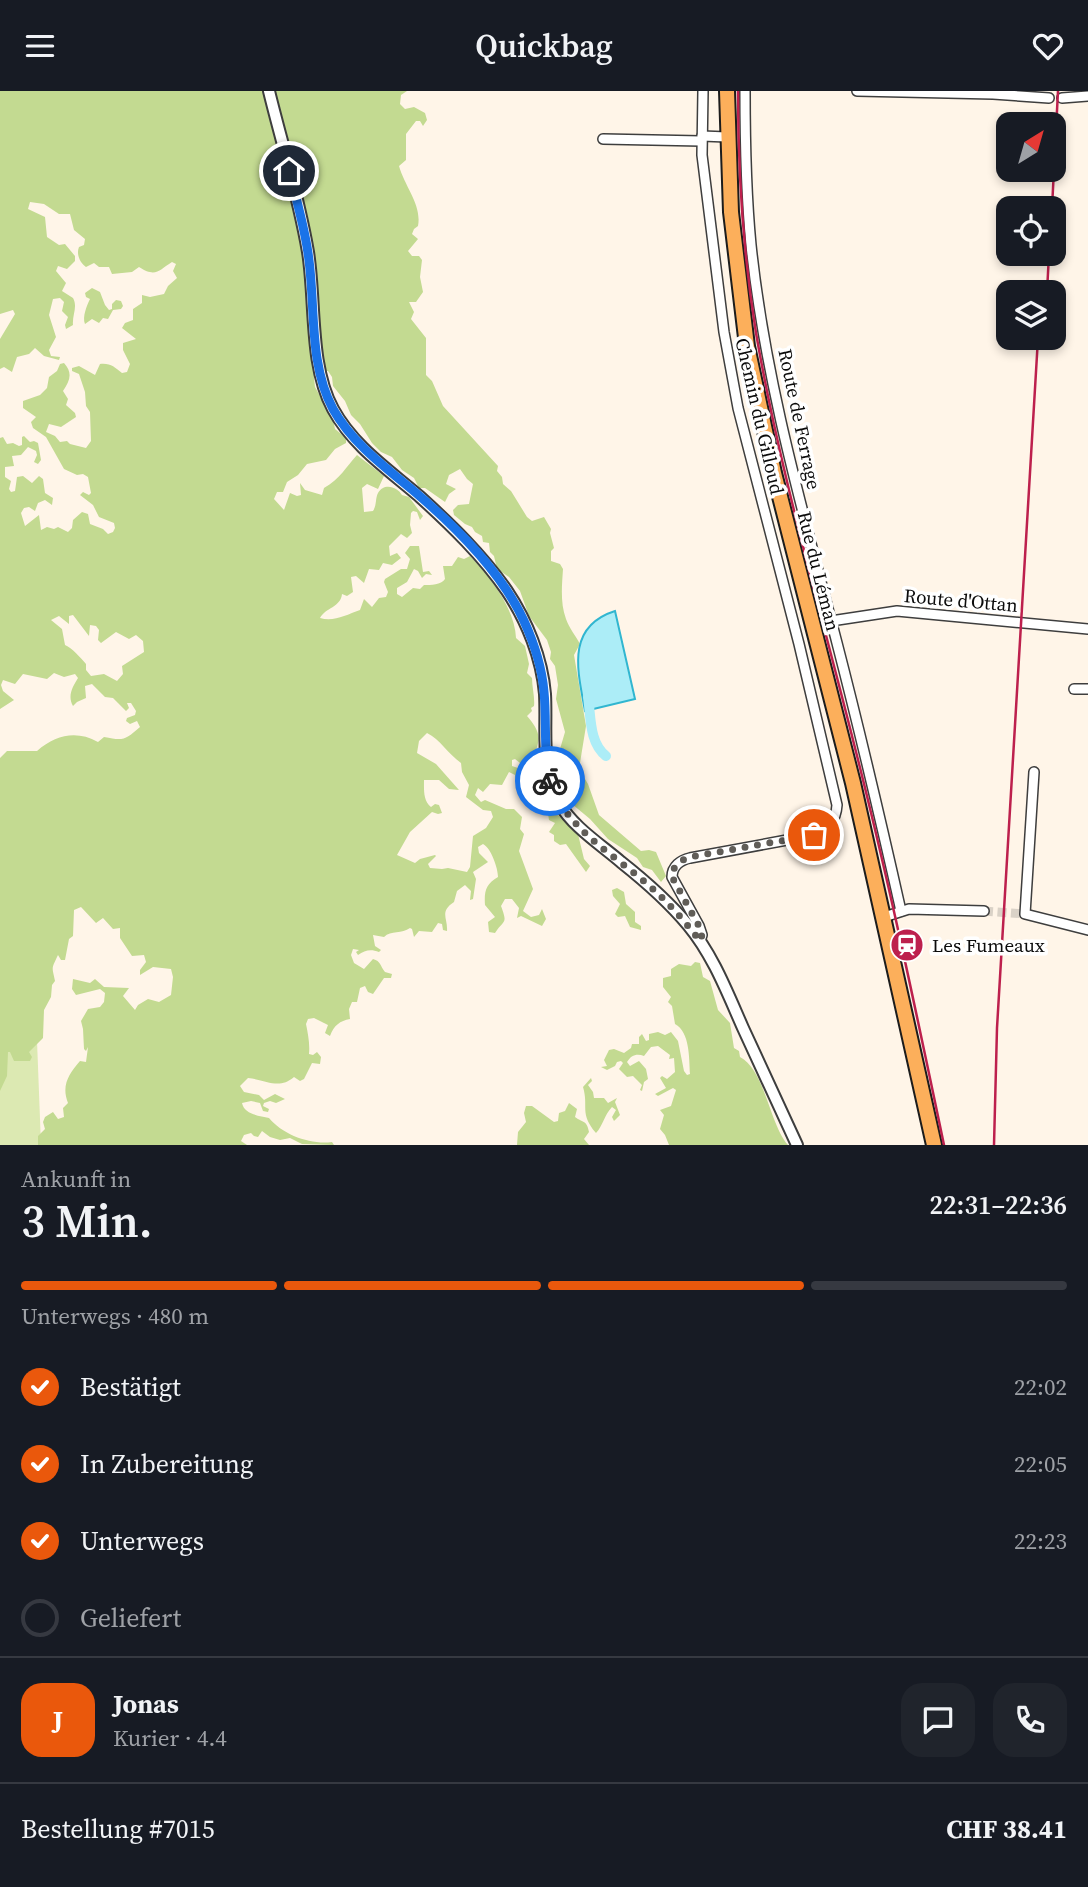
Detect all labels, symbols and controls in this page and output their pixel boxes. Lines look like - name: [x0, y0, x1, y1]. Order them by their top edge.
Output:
- text: Quickbag: [475, 24, 613, 68]
- icon: menu: [21, 27, 59, 65]
- icon: heart: [1029, 27, 1067, 65]
- north arrow: [996, 112, 1066, 182]
- map controls: [996, 112, 1066, 350]
- pin: [259, 141, 319, 201]
- icon: home: [270, 152, 308, 190]
- button: locate: [996, 196, 1066, 266]
- button: layers: [996, 280, 1066, 350]
- street label: Chemin du Gilloud: [729, 335, 791, 497]
- street label: Route de Ferrage: [772, 346, 828, 492]
- street label: Rue du Léman: [792, 508, 846, 634]
- street label: Route d'Ottan: [903, 582, 1019, 618]
- courier: [515, 746, 585, 816]
- icon: bike: [531, 762, 569, 800]
- pin: [784, 805, 844, 865]
- icon: bag: [795, 816, 833, 854]
- station icon: Les Fumeaux: [888, 926, 926, 964]
- place label: Les Fumeaux: [932, 932, 1045, 958]
- text: Ankunft in: [21, 1163, 131, 1195]
- text: 22:31–22:36: [930, 1187, 1067, 1223]
- text: 3 Min.: [21, 1189, 153, 1252]
- text: Unterwegs · 480 m: [21, 1300, 209, 1332]
- icon: check: [21, 1368, 59, 1406]
- text: Bestätigt: [80, 1369, 181, 1405]
- text: 22:02: [1014, 1371, 1067, 1403]
- icon: check: [21, 1445, 59, 1483]
- text: In Zubereitung: [80, 1446, 254, 1482]
- text: 22:05: [1014, 1448, 1067, 1480]
- icon: check: [21, 1522, 59, 1560]
- text: Unterwegs: [80, 1523, 204, 1559]
- text: 22:23: [1014, 1525, 1067, 1557]
- text: Geliefert: [80, 1600, 181, 1636]
- button: chat: [901, 1683, 975, 1757]
- button: phone: [993, 1683, 1067, 1757]
- text: Jonas: [113, 1686, 179, 1722]
- text: J: [53, 1702, 63, 1738]
- text: Kurier · 4.4: [113, 1722, 227, 1754]
- text: Bestellung #7015: [21, 1811, 215, 1847]
- text: CHF 38.41: [946, 1811, 1067, 1847]

